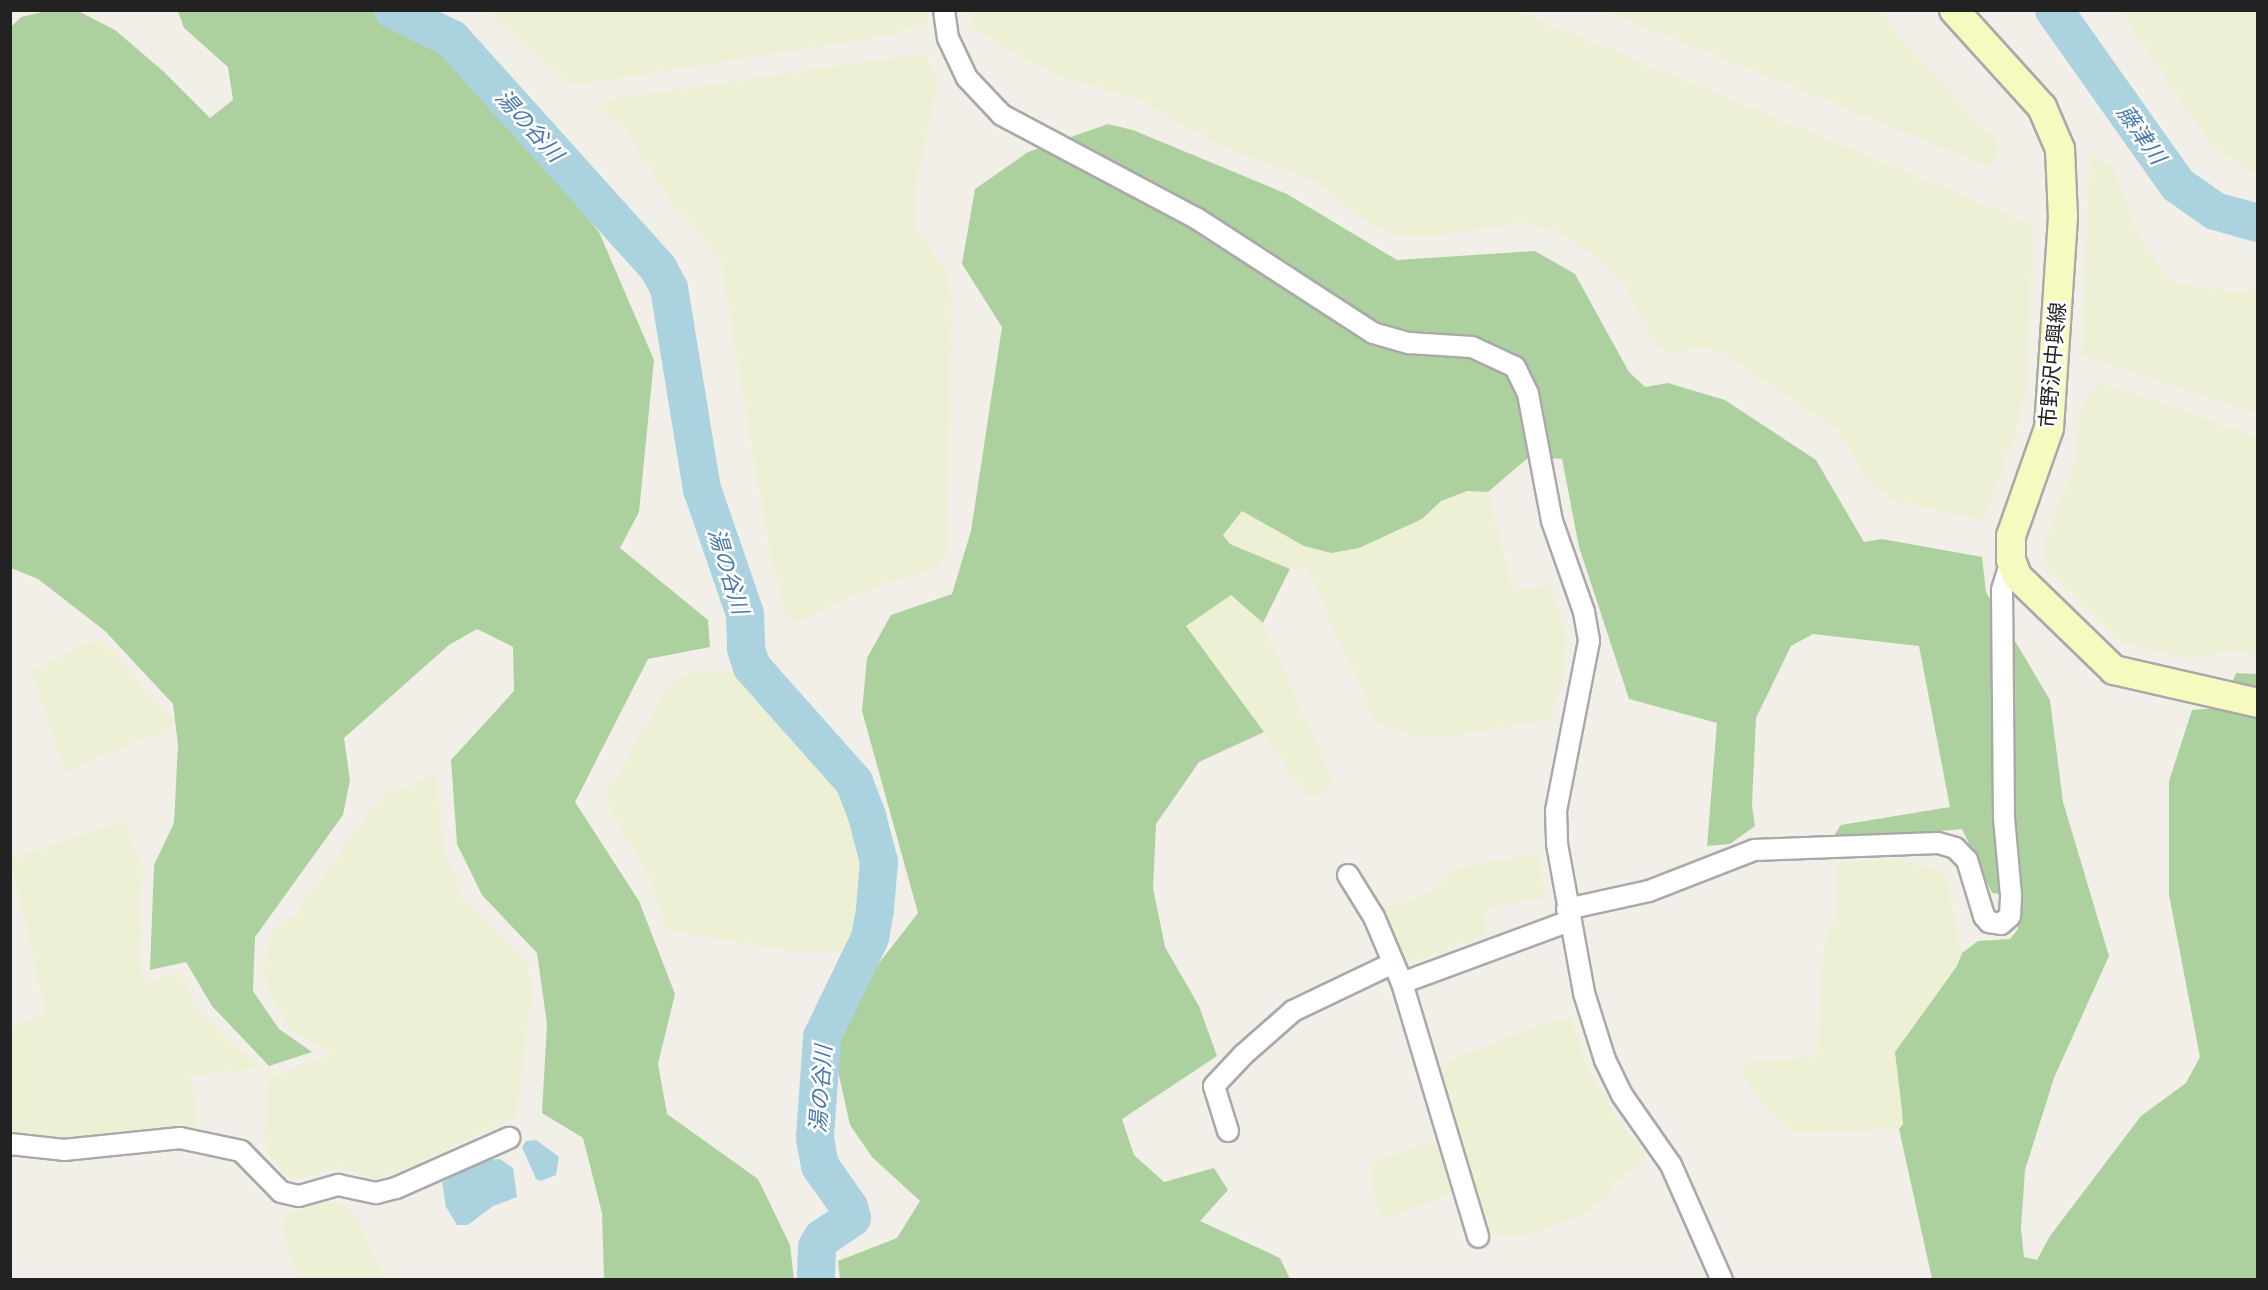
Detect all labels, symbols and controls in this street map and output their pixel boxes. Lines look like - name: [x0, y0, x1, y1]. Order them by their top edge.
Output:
- water label: 湯の谷川: [491, 83, 569, 167]
- water label: 藤津川: [2112, 99, 2172, 169]
- street label: 市野沢中興線: [2034, 301, 2070, 429]
- water label: 湯の谷川: [704, 525, 754, 617]
- water label: 湯の谷川: [804, 1044, 836, 1134]

